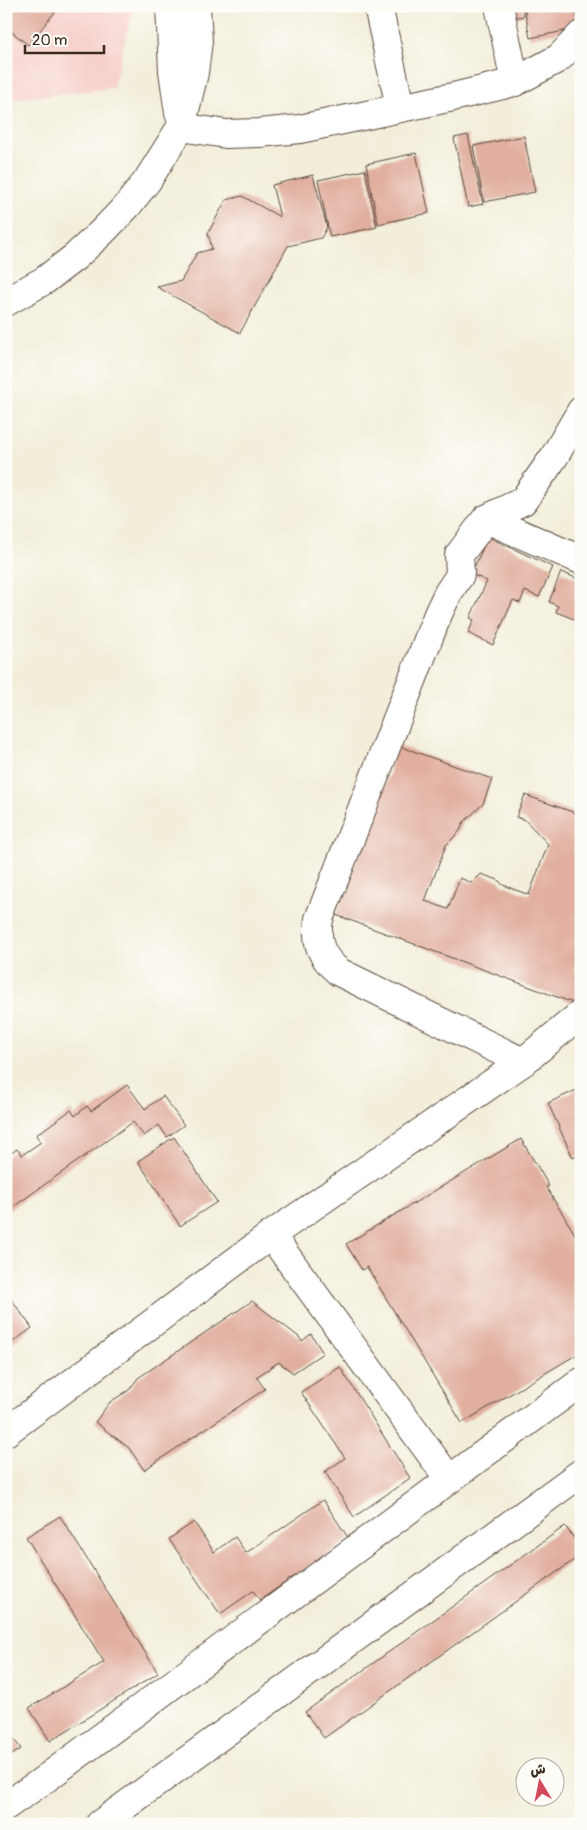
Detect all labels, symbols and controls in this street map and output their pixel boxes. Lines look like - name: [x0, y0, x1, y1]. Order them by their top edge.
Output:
- scale bar: [25, 22, 104, 54]
- text: 20 m: [32, 31, 67, 50]
- north arrow: [514, 1758, 564, 1808]
- text: ش: [529, 1760, 547, 1779]

